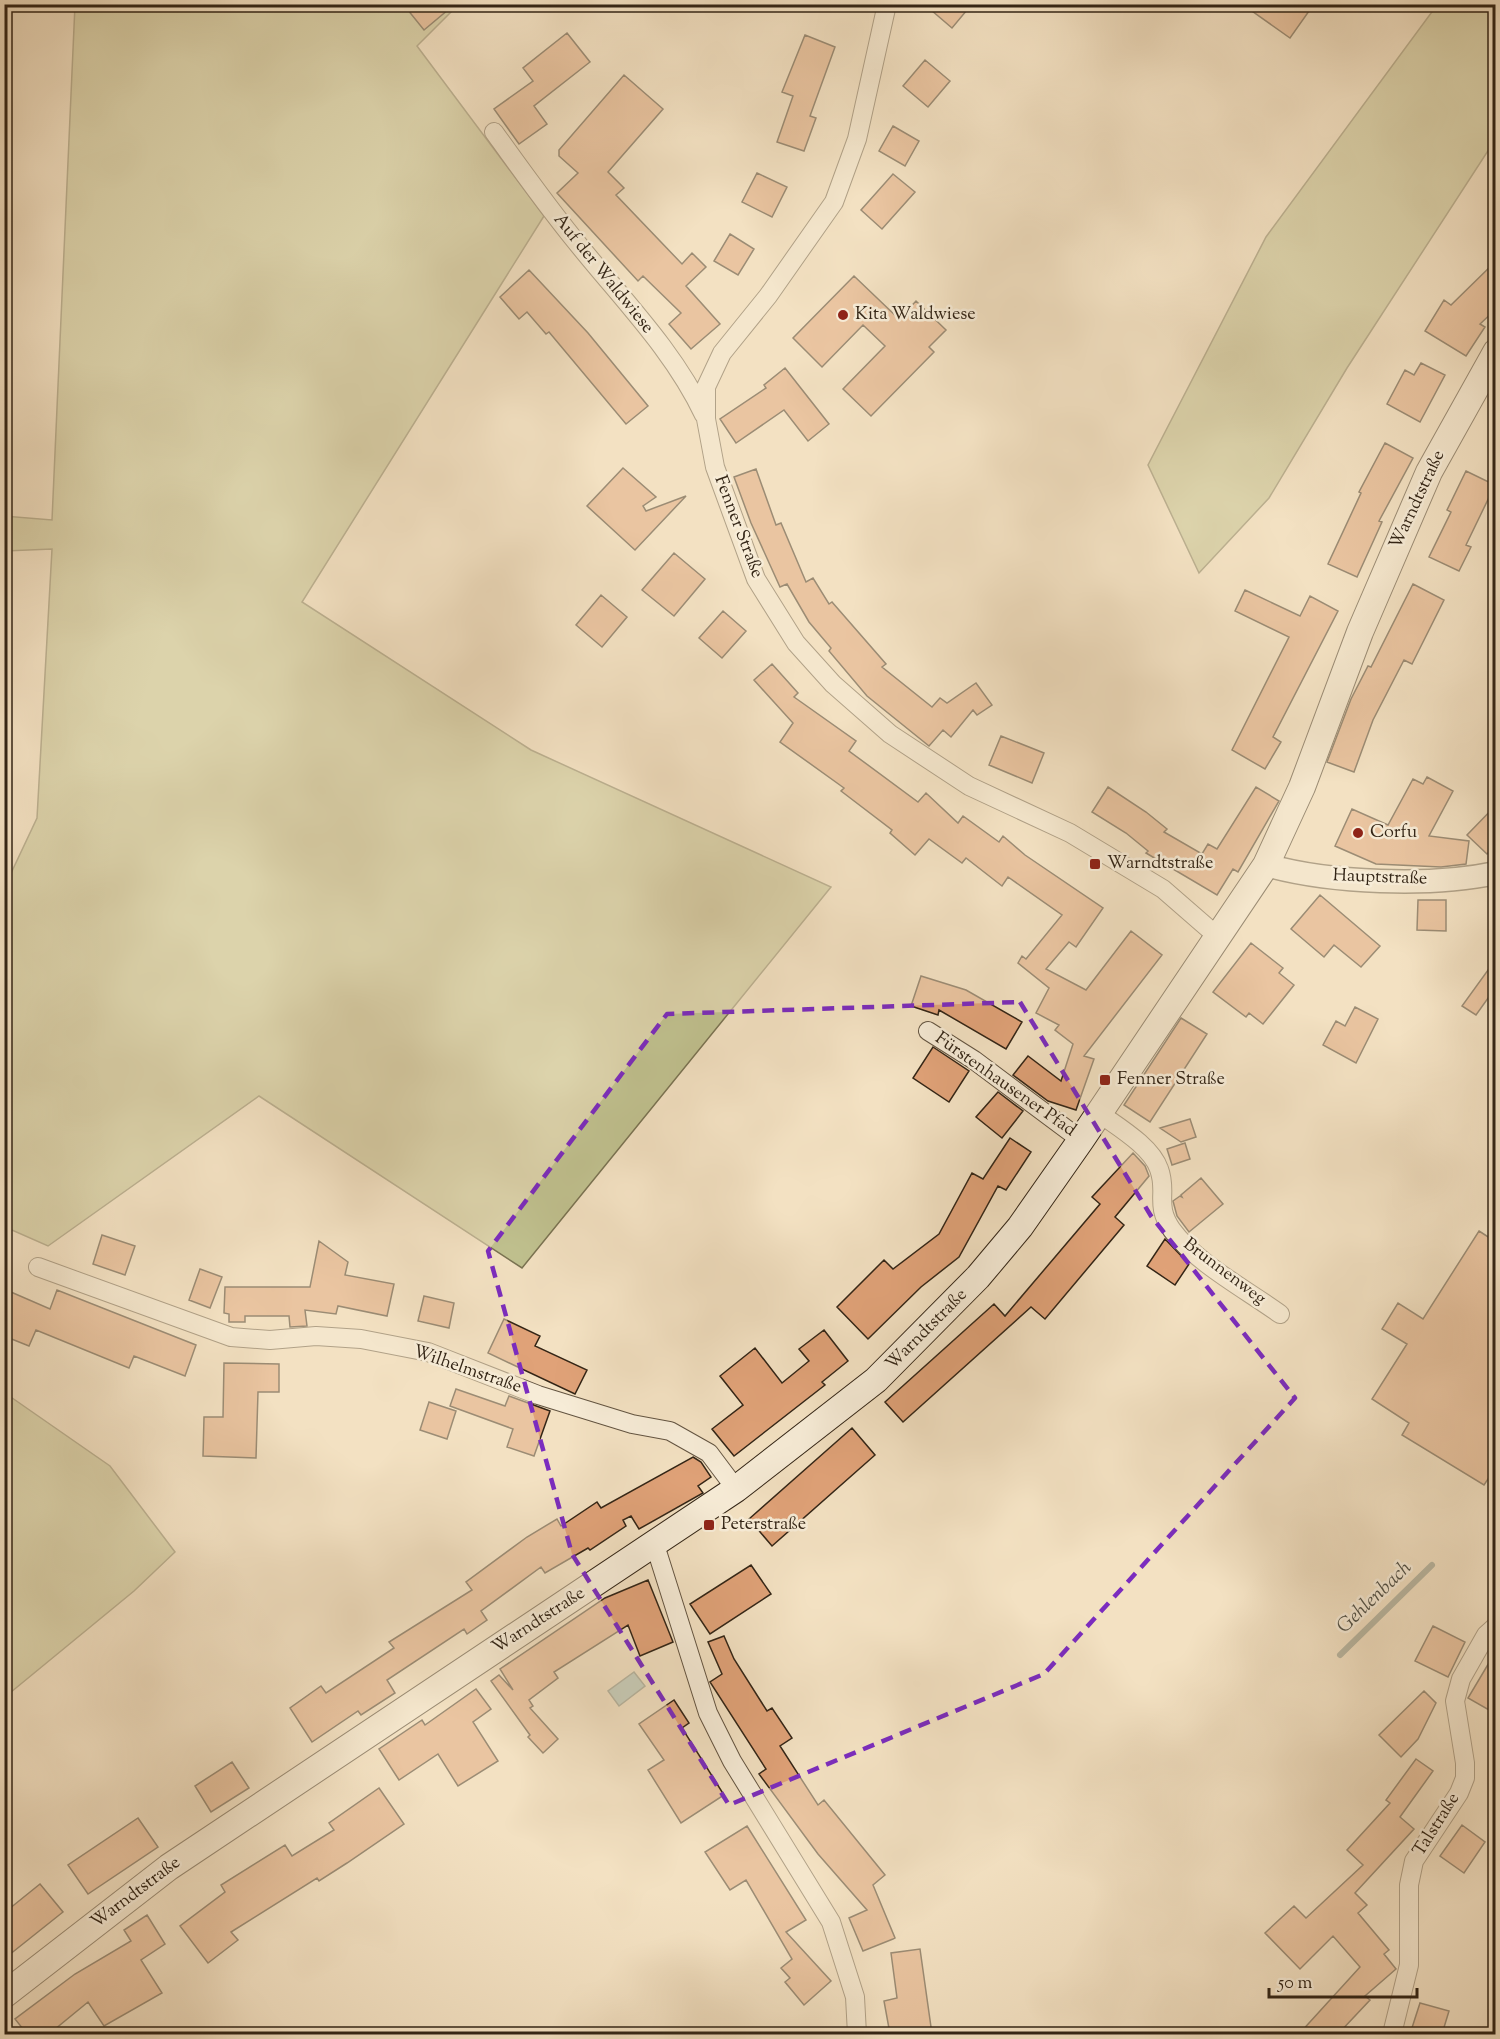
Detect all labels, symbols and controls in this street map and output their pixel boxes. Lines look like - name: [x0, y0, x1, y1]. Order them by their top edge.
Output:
- street label: Auf der Waldwiese: [546, 208, 660, 340]
- place label: Kita Waldwiese: [855, 302, 976, 328]
- marker: Kita Waldwiese: [836, 308, 850, 322]
- street label: Warndtstraße: [1384, 446, 1452, 554]
- street label: Fenner Straße: [707, 472, 769, 582]
- place label: Corfu: [1370, 820, 1417, 846]
- marker: Corfu: [1351, 826, 1365, 840]
- place label: Warndtstraße: [1107, 851, 1214, 877]
- marker: Warndtstraße: [1088, 857, 1102, 871]
- street label: Hauptstraße: [1332, 863, 1428, 893]
- street label: Fürstenhausener Pfad: [929, 1026, 1081, 1144]
- place label: Fenner Straße: [1117, 1067, 1225, 1093]
- marker: Fenner Straße: [1098, 1073, 1112, 1087]
- street label: Brunnenweg: [1177, 1232, 1271, 1312]
- street label: Warndtstraße: [880, 1283, 974, 1377]
- street label: Wilhelmstraße: [409, 1339, 525, 1401]
- place label: Peterstraße: [721, 1512, 806, 1538]
- marker: Peterstraße: [702, 1518, 716, 1532]
- water label: Gehlenbach: [1331, 1555, 1419, 1641]
- street label: Warndtstraße: [487, 1581, 591, 1661]
- street label: Talstraße: [1407, 1788, 1467, 1862]
- street label: Warndtstraße: [86, 1851, 186, 1935]
- scale bar: [1269, 1961, 1418, 1999]
- text: 50 m: [1277, 1971, 1313, 1997]

